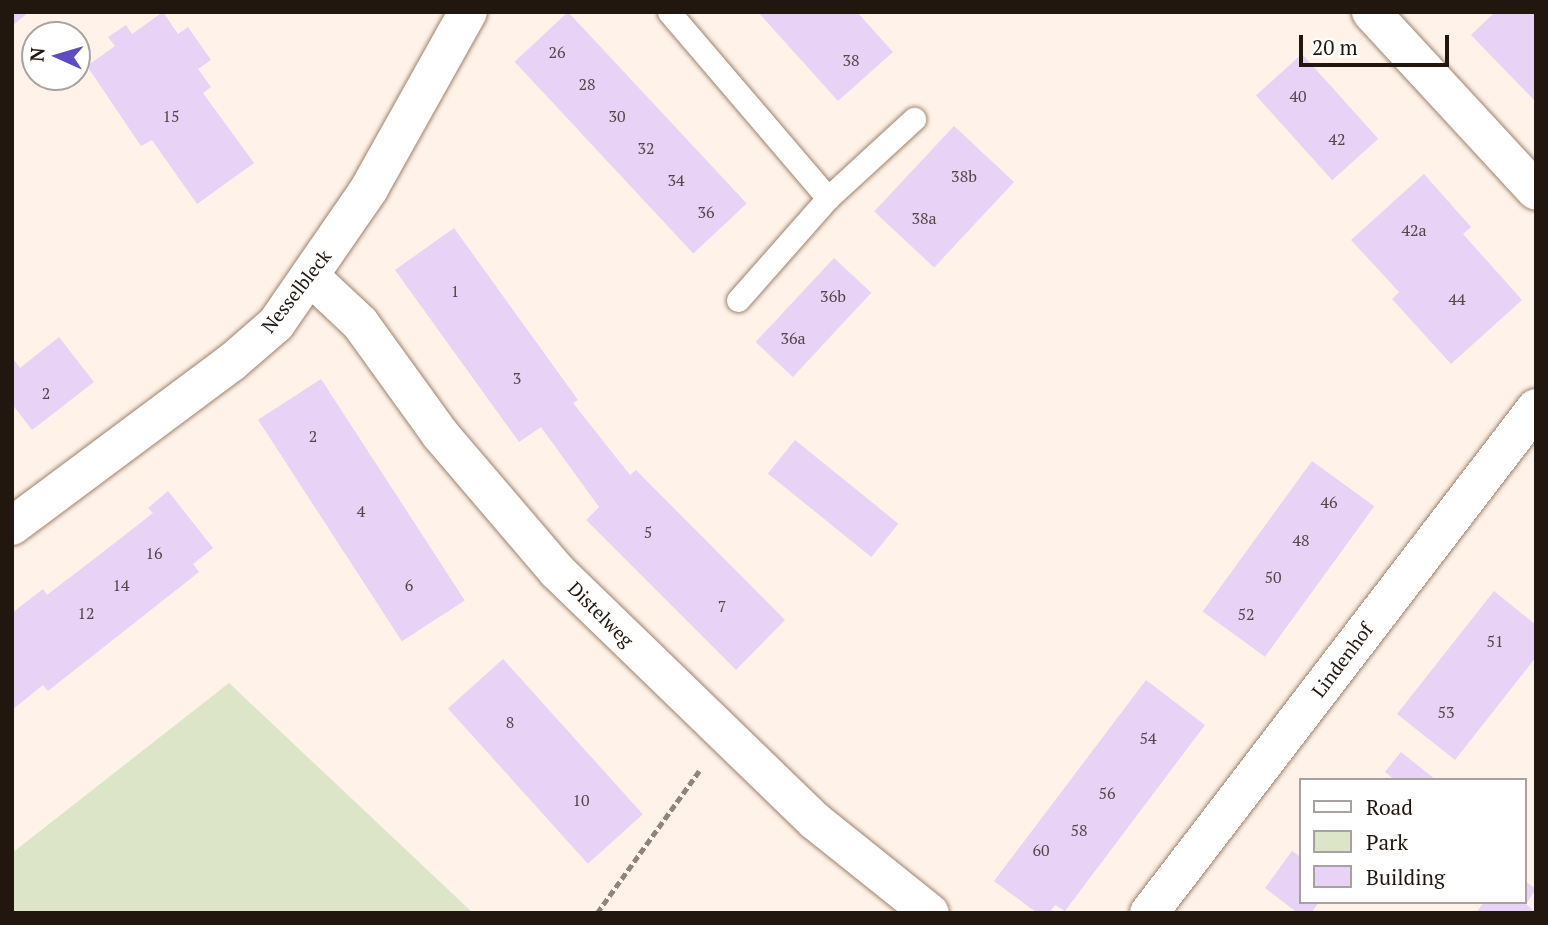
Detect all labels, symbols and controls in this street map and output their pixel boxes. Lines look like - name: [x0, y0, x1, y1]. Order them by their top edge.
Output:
- north arrow: [21, 21, 91, 91]
- scale bar: [1303, 21, 1454, 65]
- text: 20 m: [1312, 33, 1358, 61]
- house number: 26: [548, 42, 566, 62]
- text: N: [24, 47, 50, 63]
- house number: 38: [842, 50, 860, 70]
- house number: 28: [578, 74, 596, 94]
- house number: 40: [1289, 86, 1307, 106]
- house number: 15: [162, 106, 180, 126]
- house number: 30: [608, 106, 626, 126]
- house number: 42: [1328, 129, 1346, 149]
- house number: 32: [637, 138, 655, 158]
- house number: 38b: [951, 166, 977, 186]
- house number: 34: [667, 170, 685, 190]
- house number: 36: [697, 202, 715, 222]
- house number: 38a: [911, 208, 937, 228]
- house number: 42a: [1401, 220, 1427, 240]
- street label: Nesselbleck: [256, 245, 336, 337]
- house number: 1: [451, 281, 459, 301]
- house number: 36b: [820, 286, 846, 306]
- house number: 44: [1448, 289, 1466, 309]
- house number: 36a: [780, 328, 806, 348]
- house number: 3: [513, 368, 521, 388]
- house number: 2: [42, 383, 50, 403]
- house number: 2: [309, 426, 317, 446]
- house number: 46: [1320, 492, 1338, 512]
- house number: 4: [357, 501, 365, 521]
- house number: 5: [644, 522, 652, 542]
- house number: 48: [1292, 530, 1310, 550]
- house number: 16: [145, 543, 163, 563]
- house number: 50: [1264, 567, 1282, 587]
- house number: 14: [112, 575, 130, 595]
- house number: 6: [405, 575, 413, 595]
- street label: Distelweg: [564, 577, 638, 651]
- house number: 7: [718, 596, 726, 616]
- house number: 12: [77, 603, 95, 623]
- house number: 52: [1237, 604, 1255, 624]
- street label: Lindenhof: [1307, 618, 1377, 702]
- house number: 51: [1486, 631, 1504, 651]
- house number: 53: [1437, 702, 1455, 722]
- house number: 8: [506, 712, 514, 732]
- house number: 54: [1139, 728, 1157, 748]
- legend: [1300, 778, 1527, 904]
- house number: 56: [1098, 783, 1116, 803]
- house number: 10: [572, 790, 590, 810]
- text: Road: [1366, 793, 1413, 821]
- house number: 58: [1070, 820, 1088, 840]
- text: Park: [1366, 828, 1408, 856]
- house number: 60: [1032, 840, 1050, 860]
- text: Building: [1366, 863, 1445, 891]

